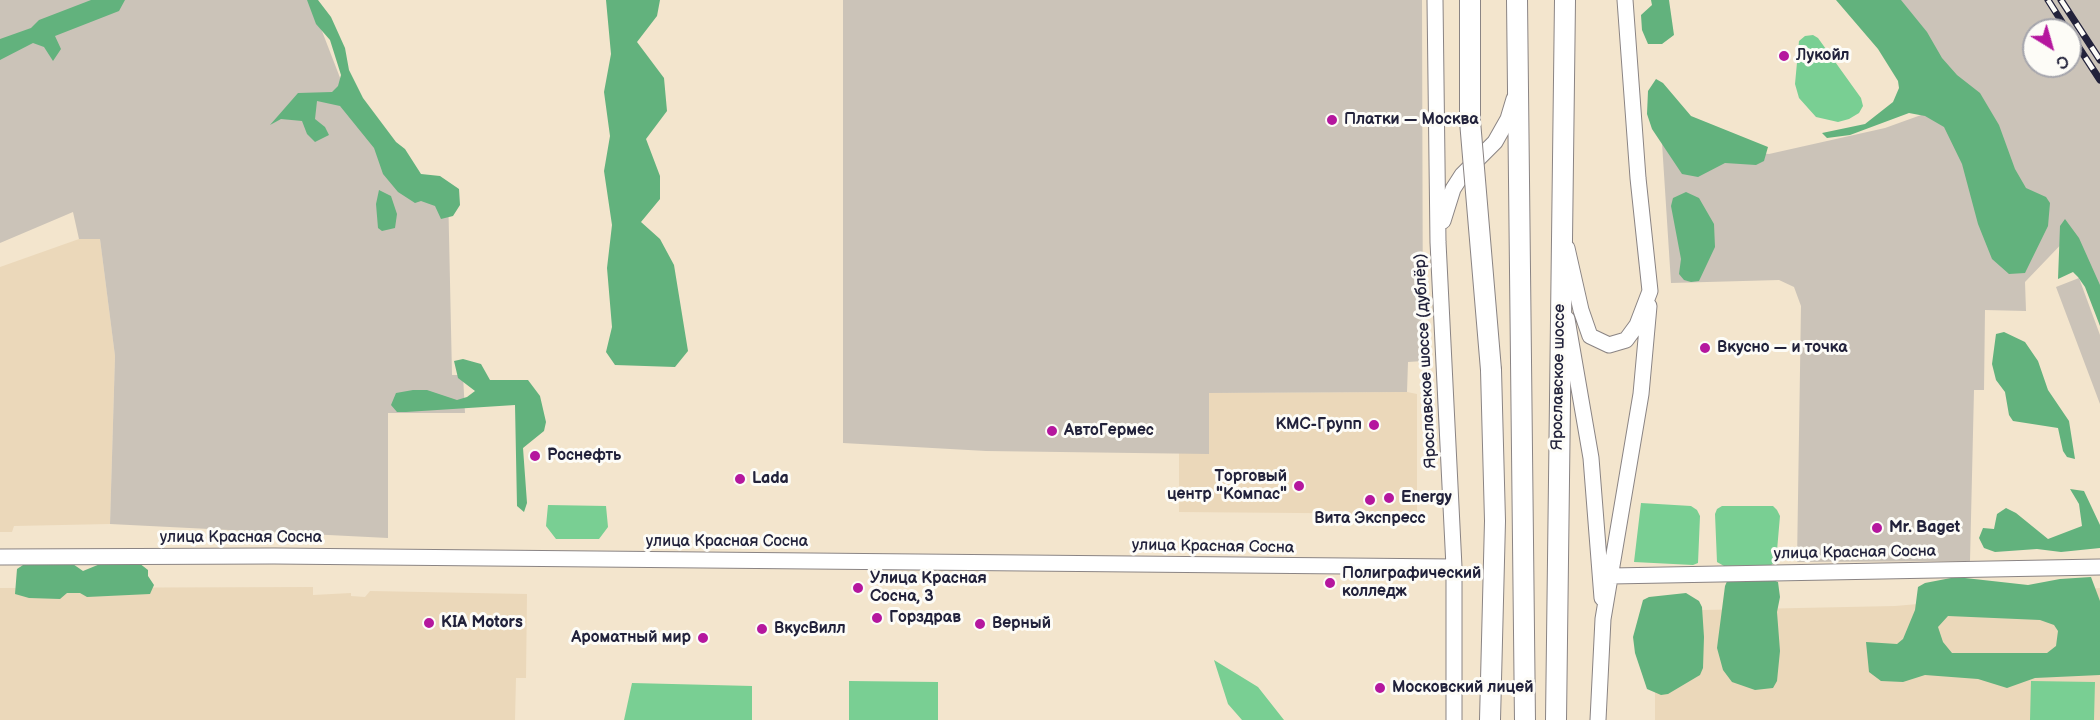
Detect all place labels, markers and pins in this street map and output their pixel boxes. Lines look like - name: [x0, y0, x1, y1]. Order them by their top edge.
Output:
- place label: Лукойл: [1796, 46, 1850, 66]
- marker: Лукойл: [1777, 49, 1791, 63]
- place label: Платки — Москва: [1344, 110, 1479, 130]
- marker: Платки — Москва: [1325, 113, 1339, 127]
- place label: Вкусно — и точка: [1717, 338, 1848, 358]
- marker: Вкусно — и точка: [1698, 341, 1712, 355]
- place label: КМС-Групп: [1275, 415, 1362, 435]
- marker: КМС-Групп: [1367, 418, 1381, 432]
- place label: АвтоГермес: [1064, 421, 1154, 441]
- marker: АвтоГермес: [1045, 424, 1059, 438]
- place label: Роснефть: [547, 446, 621, 466]
- marker: Роснефть: [528, 449, 542, 463]
- place label: Торговый центр "Компас": [1167, 467, 1287, 505]
- place label: Lada: [752, 469, 789, 489]
- marker: Lada: [733, 472, 747, 486]
- marker: Торговый центр "Компас": [1292, 479, 1306, 493]
- place label: Energy: [1401, 488, 1452, 508]
- marker: Energy: [1382, 491, 1396, 505]
- marker: Вита Экспресс: [1363, 493, 1377, 507]
- place label: Вита Экспресс: [1314, 509, 1426, 529]
- place label: Mr. Baget: [1889, 518, 1960, 538]
- marker: Mr. Baget: [1870, 521, 1884, 535]
- place label: Полиграфический колледж: [1342, 564, 1481, 602]
- place label: Улица Красная Сосна, 3: [870, 569, 987, 607]
- marker: Полиграфический колледж: [1323, 576, 1337, 590]
- marker: Улица Красная Сосна, 3: [851, 581, 865, 595]
- place label: Горздрав: [889, 608, 961, 628]
- marker: Горздрав: [870, 611, 884, 625]
- place label: KIA Motors: [441, 613, 523, 633]
- place label: Верный: [992, 614, 1051, 634]
- marker: KIA Motors: [422, 616, 436, 630]
- marker: Верный: [973, 617, 987, 631]
- place label: ВкусВилл: [774, 619, 846, 639]
- marker: ВкусВилл: [755, 622, 769, 636]
- place label: Ароматный мир: [571, 628, 691, 648]
- marker: Ароматный мир: [696, 631, 710, 645]
- place label: Московский лицей: [1392, 678, 1533, 698]
- marker: Московский лицей: [1373, 681, 1387, 695]

